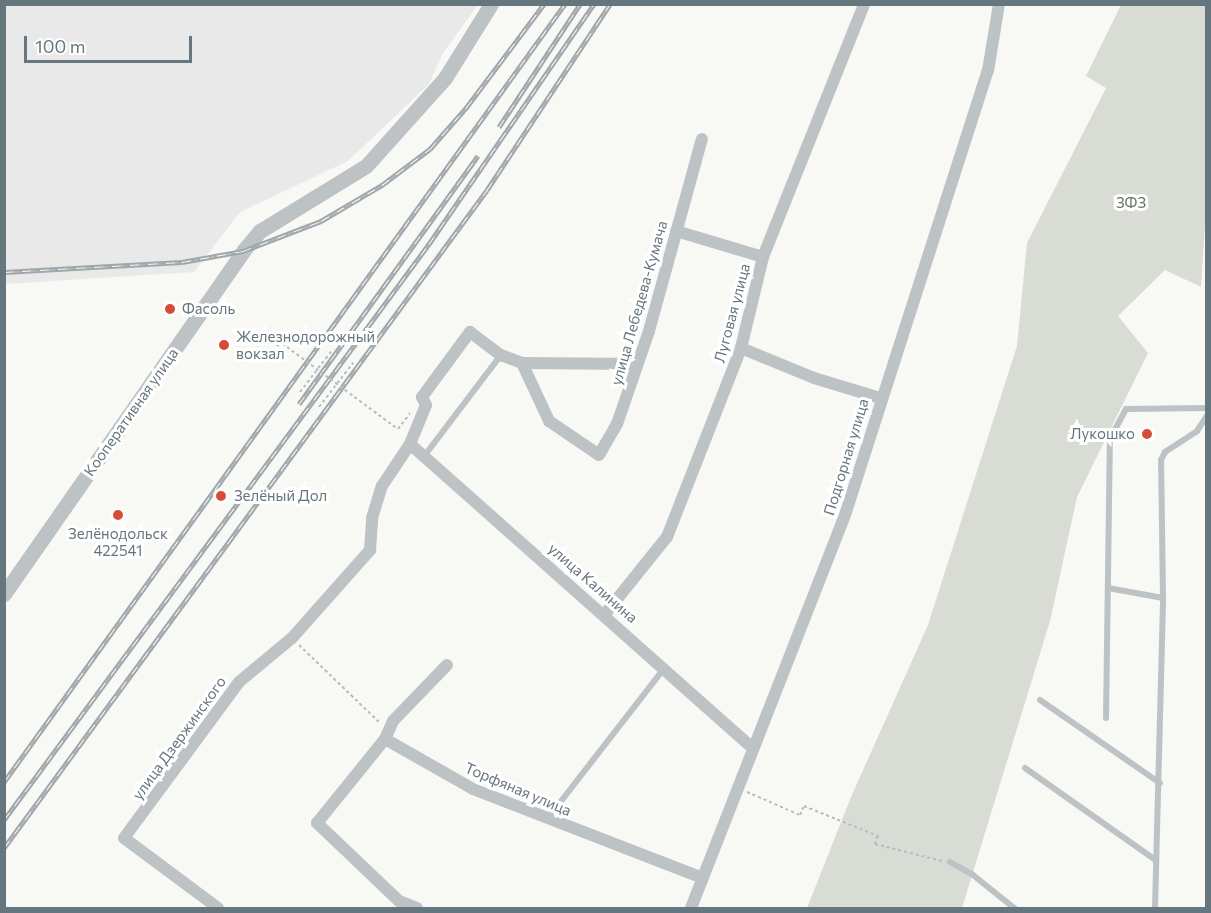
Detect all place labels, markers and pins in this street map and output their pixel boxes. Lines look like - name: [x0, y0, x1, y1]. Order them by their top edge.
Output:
- place label: Фасоль: [182, 300, 235, 318]
- marker: Фасоль: [163, 302, 177, 316]
- place label: Железнодорожный вокзал: [236, 327, 375, 362]
- marker: Железнодорожный вокзал: [217, 338, 231, 352]
- place label: Лукошко: [1070, 425, 1135, 443]
- marker: Лукошко: [1140, 427, 1154, 441]
- marker: Зелёный Дол: [212, 487, 230, 505]
- place label: Зелёный Дол: [234, 487, 327, 505]
- marker: Зелёнодольск 422541: [111, 508, 125, 522]
- place label: Зелёнодольск 422541: [68, 524, 168, 559]

